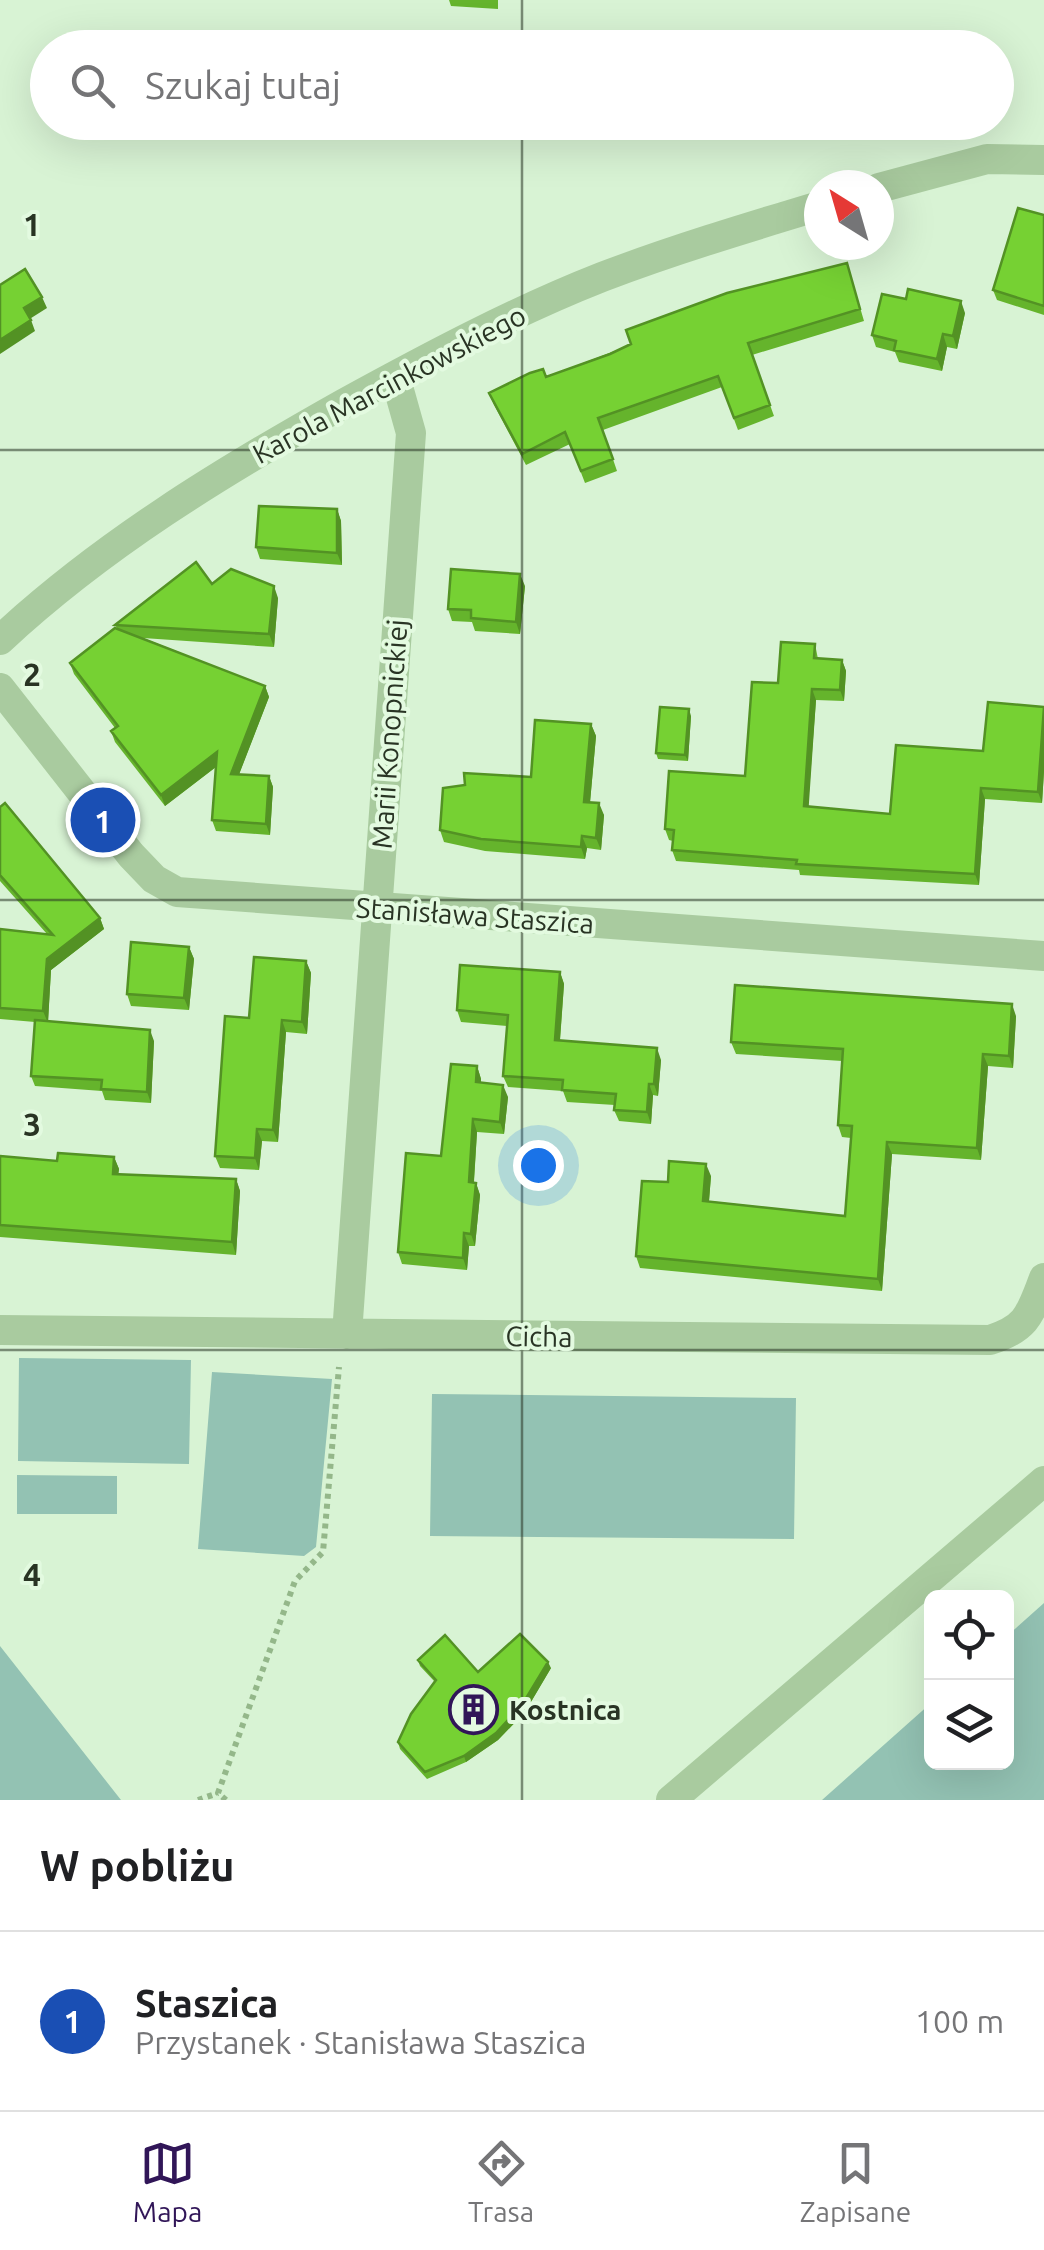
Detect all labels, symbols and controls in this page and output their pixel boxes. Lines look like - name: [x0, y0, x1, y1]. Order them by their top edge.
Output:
- search box: [30, 30, 1014, 140]
- icon: search: [65, 58, 120, 113]
- text: Szukaj tutaj: [145, 64, 341, 106]
- north arrow: [804, 170, 894, 260]
- text: 1: [23, 206, 41, 242]
- street label: Karola Marcinkowskiego: [247, 299, 531, 469]
- street label: Marii Konopnickiej: [366, 618, 412, 850]
- text: 2: [23, 656, 41, 692]
- pin: 1: [70, 782, 136, 858]
- street label: Stanisława Staszica: [355, 891, 595, 939]
- text: 3: [23, 1106, 41, 1142]
- your location: [513, 1140, 564, 1191]
- street label: Cicha: [505, 1320, 573, 1352]
- text: 4: [23, 1556, 41, 1592]
- map controls: [924, 1590, 1014, 1770]
- button: locate: [924, 1590, 1014, 1680]
- button: layers: [924, 1680, 1014, 1770]
- building icon: Kostnica: [448, 1683, 500, 1735]
- place label: Kostnica: [509, 1694, 621, 1725]
- text: W pobliżu: [40, 1842, 235, 1889]
- text: Staszica: [135, 1982, 278, 2024]
- text: 1: [63, 2003, 82, 2039]
- text: 100 m: [915, 2003, 1004, 2039]
- text: Przystanek · Stanisława Staszica: [135, 2024, 587, 2060]
- tab: Mapa: [133, 2136, 202, 2227]
- tab: Trasa: [468, 2136, 534, 2227]
- tab: Zapisane: [800, 2136, 911, 2227]

